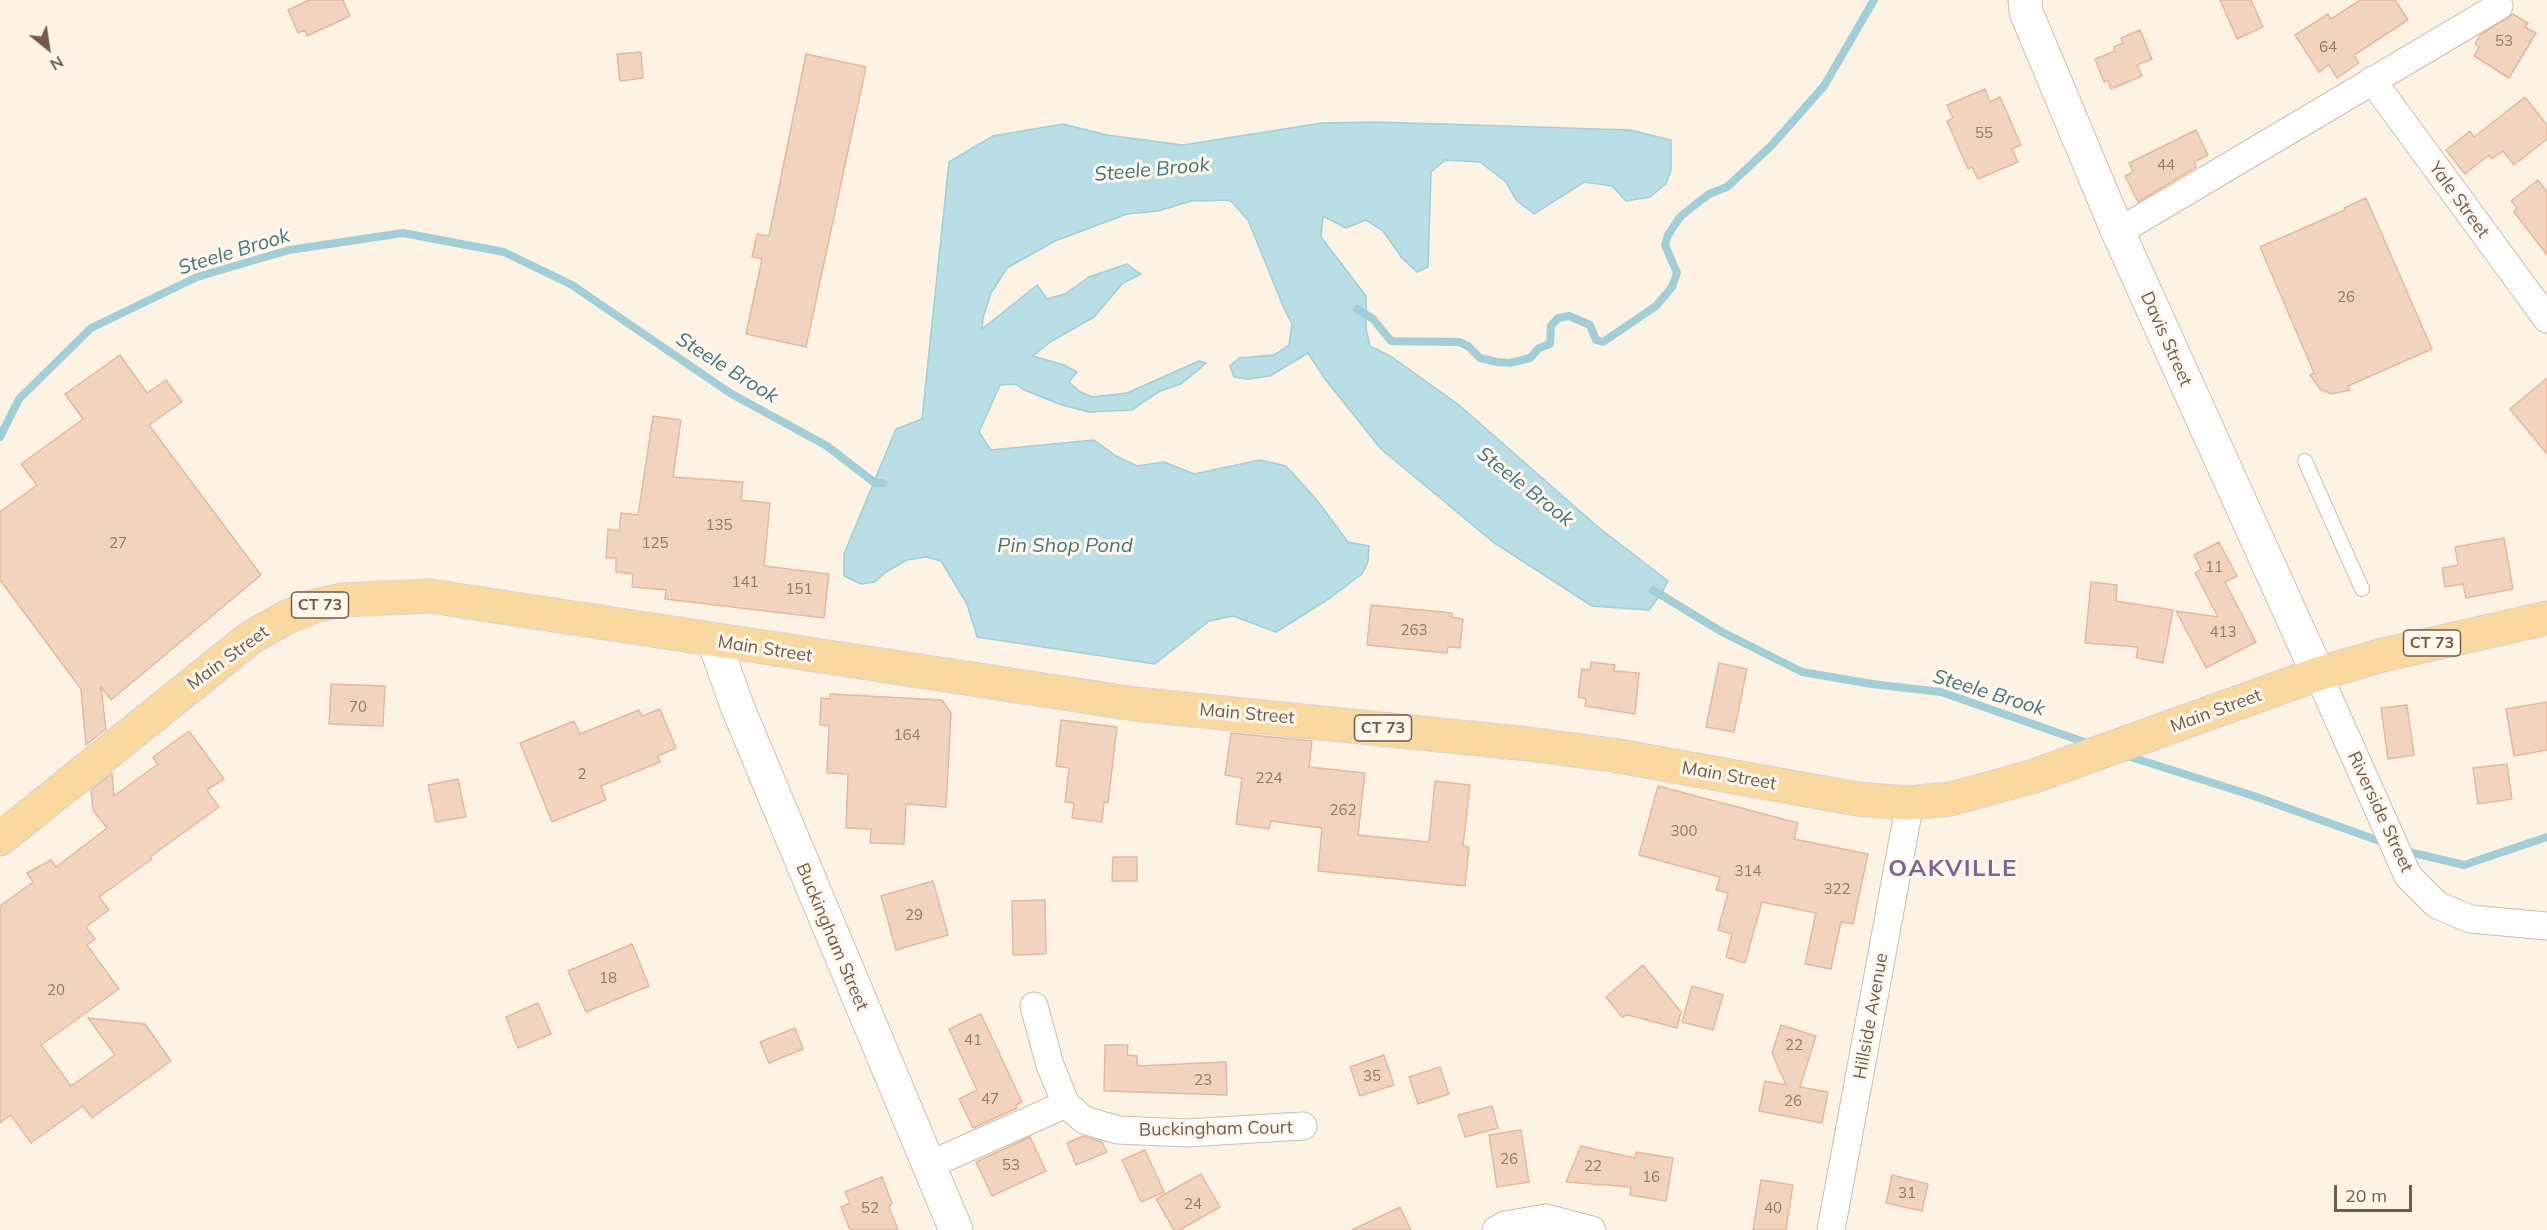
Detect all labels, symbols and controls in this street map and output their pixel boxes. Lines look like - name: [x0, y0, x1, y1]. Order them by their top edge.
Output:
- north arrow: [18, 18, 78, 78]
- house number: 53: [2495, 32, 2513, 50]
- house number: 64: [2319, 38, 2337, 56]
- text: N: [47, 52, 67, 75]
- house number: 55: [1975, 124, 1993, 142]
- water label: Steele Brook: [1093, 153, 1211, 187]
- house number: 44: [2157, 156, 2175, 174]
- street label: Yale Street: [2424, 158, 2494, 242]
- water label: Steele Brook: [175, 224, 293, 280]
- street label: Davis Street: [2136, 288, 2196, 390]
- house number: 26: [2337, 288, 2355, 306]
- water label: Steele Brook: [672, 327, 782, 409]
- water label: Steele Brook: [1472, 442, 1578, 532]
- house number: 135: [706, 516, 732, 534]
- house number: 27: [109, 534, 127, 552]
- house number: 125: [642, 534, 668, 552]
- water label: Pin Shop Pond: [997, 534, 1133, 558]
- house number: 11: [2205, 558, 2223, 576]
- house number: 141: [732, 573, 758, 591]
- house number: 151: [786, 580, 812, 598]
- road number: CT 73: [292, 592, 348, 618]
- street label: Main Street: [183, 621, 273, 695]
- house number: 263: [1401, 621, 1427, 639]
- house number: 413: [2210, 623, 2236, 641]
- road number: CT 73: [2404, 630, 2460, 656]
- street label: Main Street: [716, 631, 814, 667]
- water label: Steele Brook: [1930, 665, 2048, 721]
- street label: Main Street: [2167, 685, 2265, 737]
- house number: 70: [349, 698, 367, 716]
- street label: Main Street: [1198, 699, 1296, 729]
- road number: CT 73: [1354, 715, 1412, 741]
- house number: 164: [894, 726, 920, 744]
- street label: Riverside Street: [2343, 748, 2417, 876]
- street label: Main Street: [1680, 757, 1778, 795]
- house number: 2: [578, 765, 586, 783]
- house number: 224: [1256, 769, 1282, 787]
- house number: 262: [1330, 801, 1356, 819]
- house number: 300: [1671, 822, 1697, 840]
- district label: OAKVILLE: [1888, 855, 2018, 883]
- street label: Buckingham Street: [791, 860, 873, 1014]
- house number: 314: [1735, 862, 1761, 880]
- house number: 322: [1824, 880, 1850, 898]
- house number: 29: [905, 906, 923, 924]
- street label: Hillside Avenue: [1849, 951, 1893, 1081]
- house number: 18: [599, 969, 617, 987]
- house number: 20: [47, 981, 65, 999]
- house number: 41: [964, 1031, 982, 1049]
- house number: 22: [1785, 1036, 1803, 1054]
- house number: 35: [1363, 1067, 1381, 1085]
- house number: 23: [1194, 1071, 1212, 1089]
- house number: 47: [981, 1090, 999, 1108]
- house number: 26: [1784, 1092, 1802, 1110]
- street label: Buckingham Court: [1139, 1117, 1293, 1141]
- house number: 26: [1500, 1150, 1518, 1168]
- house number: 53: [1002, 1156, 1020, 1174]
- house number: 22: [1584, 1157, 1602, 1175]
- house number: 16: [1642, 1168, 1660, 1186]
- scale bar: [2337, 1173, 2415, 1211]
- house number: 31: [1898, 1184, 1916, 1202]
- text: 20 m: [2345, 1184, 2387, 1207]
- house number: 24: [1184, 1195, 1202, 1213]
- house number: 52: [861, 1199, 879, 1217]
- house number: 40: [1764, 1199, 1782, 1217]

